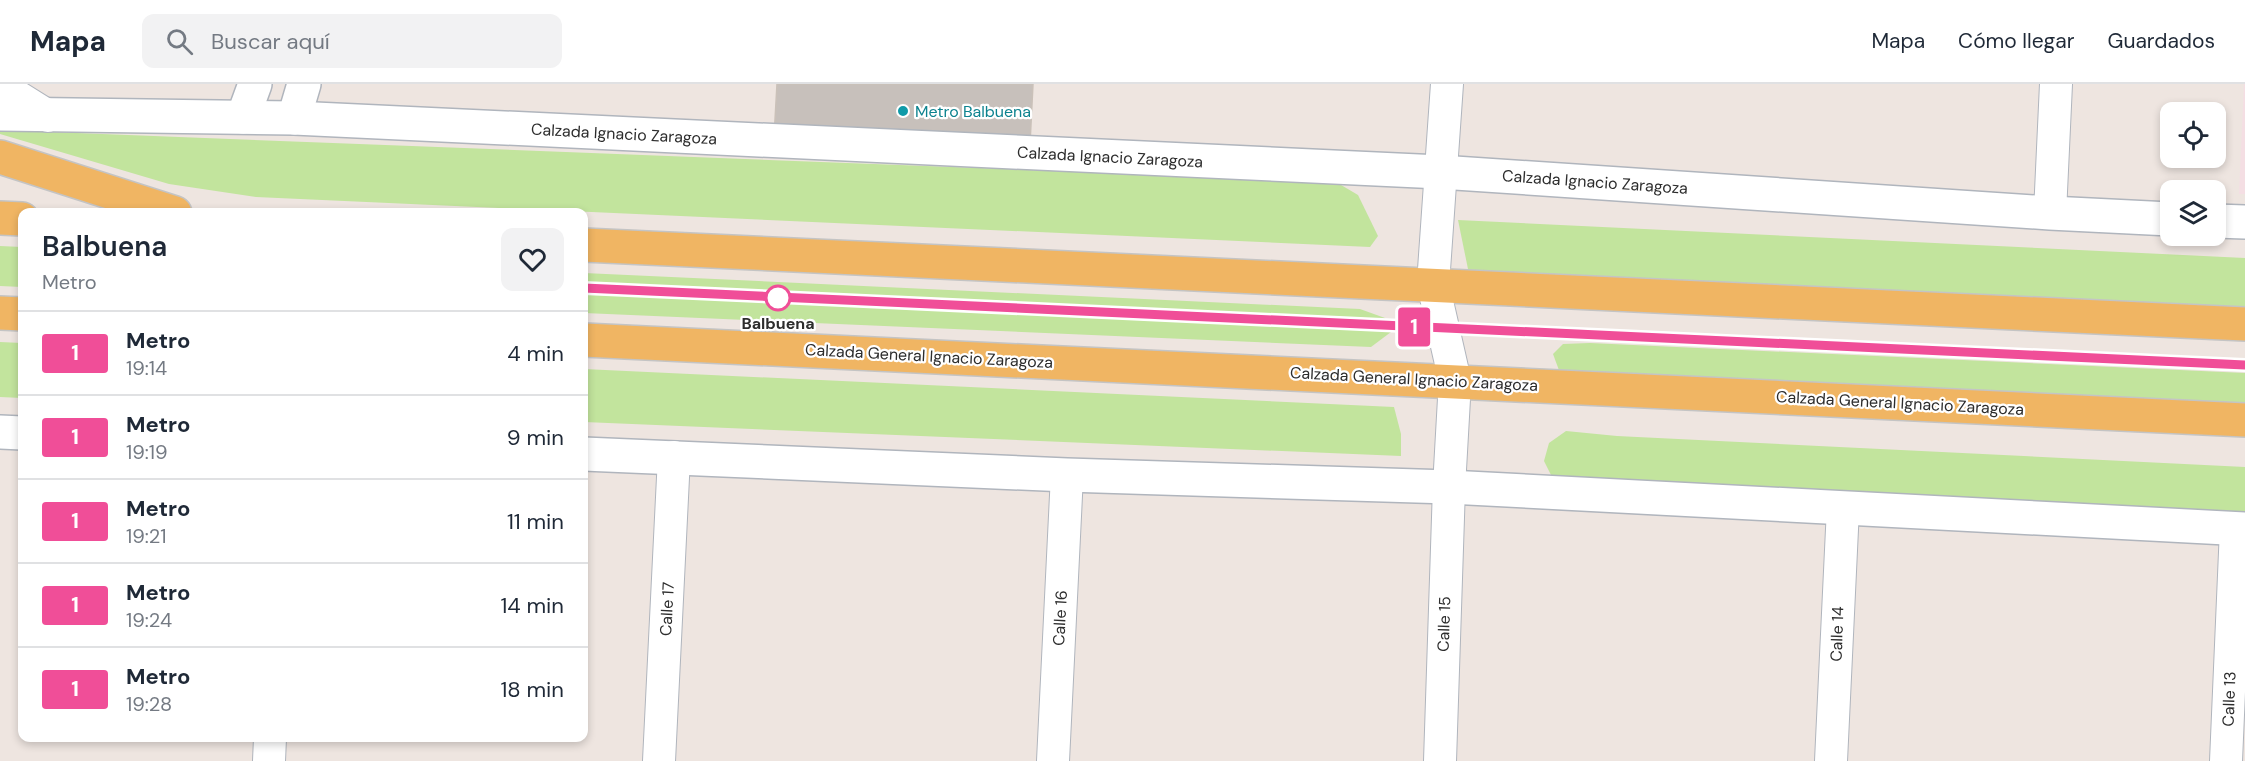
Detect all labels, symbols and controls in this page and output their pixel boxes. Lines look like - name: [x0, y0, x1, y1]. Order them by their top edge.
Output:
- search box: [142, 14, 562, 68]
- text: Mapa: [30, 23, 106, 60]
- icon: search: [163, 25, 196, 58]
- text: Buscar aquí: [211, 27, 330, 56]
- text: Mapa: [1871, 27, 1925, 55]
- text: Cómo llegar: [1958, 27, 2075, 55]
- text: Guardados: [2108, 27, 2215, 55]
- place label: Metro Balbuena: [915, 101, 1031, 122]
- map controls: [2160, 102, 2226, 246]
- button: locate: [2160, 102, 2226, 168]
- marker: Metro Balbuena: [896, 104, 910, 118]
- street label: Calzada Ignacio Zaragoza: [530, 119, 718, 149]
- street label: Calzada Ignacio Zaragoza: [1016, 142, 1204, 172]
- street label: Calzada Ignacio Zaragoza: [1501, 165, 1689, 199]
- button: layers: [2160, 180, 2226, 246]
- text: Balbuena: [42, 228, 167, 265]
- button: heart: [501, 228, 564, 291]
- text: Metro: [42, 269, 97, 295]
- marker: Balbuena: [765, 285, 791, 311]
- line badge: 1: [1394, 308, 1434, 346]
- place label: Balbuena: [741, 313, 815, 334]
- text: 1: [1410, 313, 1418, 341]
- text: Metro: [126, 326, 190, 355]
- text: 1: [71, 339, 79, 367]
- text: 4 min: [507, 339, 564, 368]
- street label: Calzada General Ignacio Zaragoza: [805, 339, 1053, 373]
- text: 19:14: [126, 355, 167, 381]
- street label: Calzada General Ignacio Zaragoza: [1290, 362, 1538, 396]
- street label: Calzada General Ignacio Zaragoza: [1776, 386, 2024, 420]
- text: Metro: [126, 410, 190, 439]
- text: 1: [71, 423, 79, 451]
- text: 9 min: [507, 423, 564, 452]
- text: 19:19: [126, 439, 168, 465]
- text: Metro: [126, 494, 190, 523]
- text: 1: [71, 507, 79, 535]
- text: 11 min: [507, 507, 564, 536]
- text: 19:21: [126, 523, 167, 549]
- text: Metro: [126, 578, 190, 607]
- street label: Calle 17: [655, 581, 679, 637]
- street label: Calle 16: [1048, 590, 1072, 646]
- text: 1: [71, 591, 79, 619]
- text: 14 min: [500, 591, 564, 620]
- street label: Calle 15: [1433, 596, 1455, 652]
- street label: Calle 14: [1826, 606, 1848, 662]
- text: 19:24: [126, 607, 172, 633]
- text: Metro: [126, 662, 190, 691]
- street label: Calle 13: [2218, 671, 2240, 727]
- text: 1: [71, 675, 79, 703]
- text: 18 min: [500, 675, 564, 704]
- text: 19:28: [126, 691, 172, 717]

